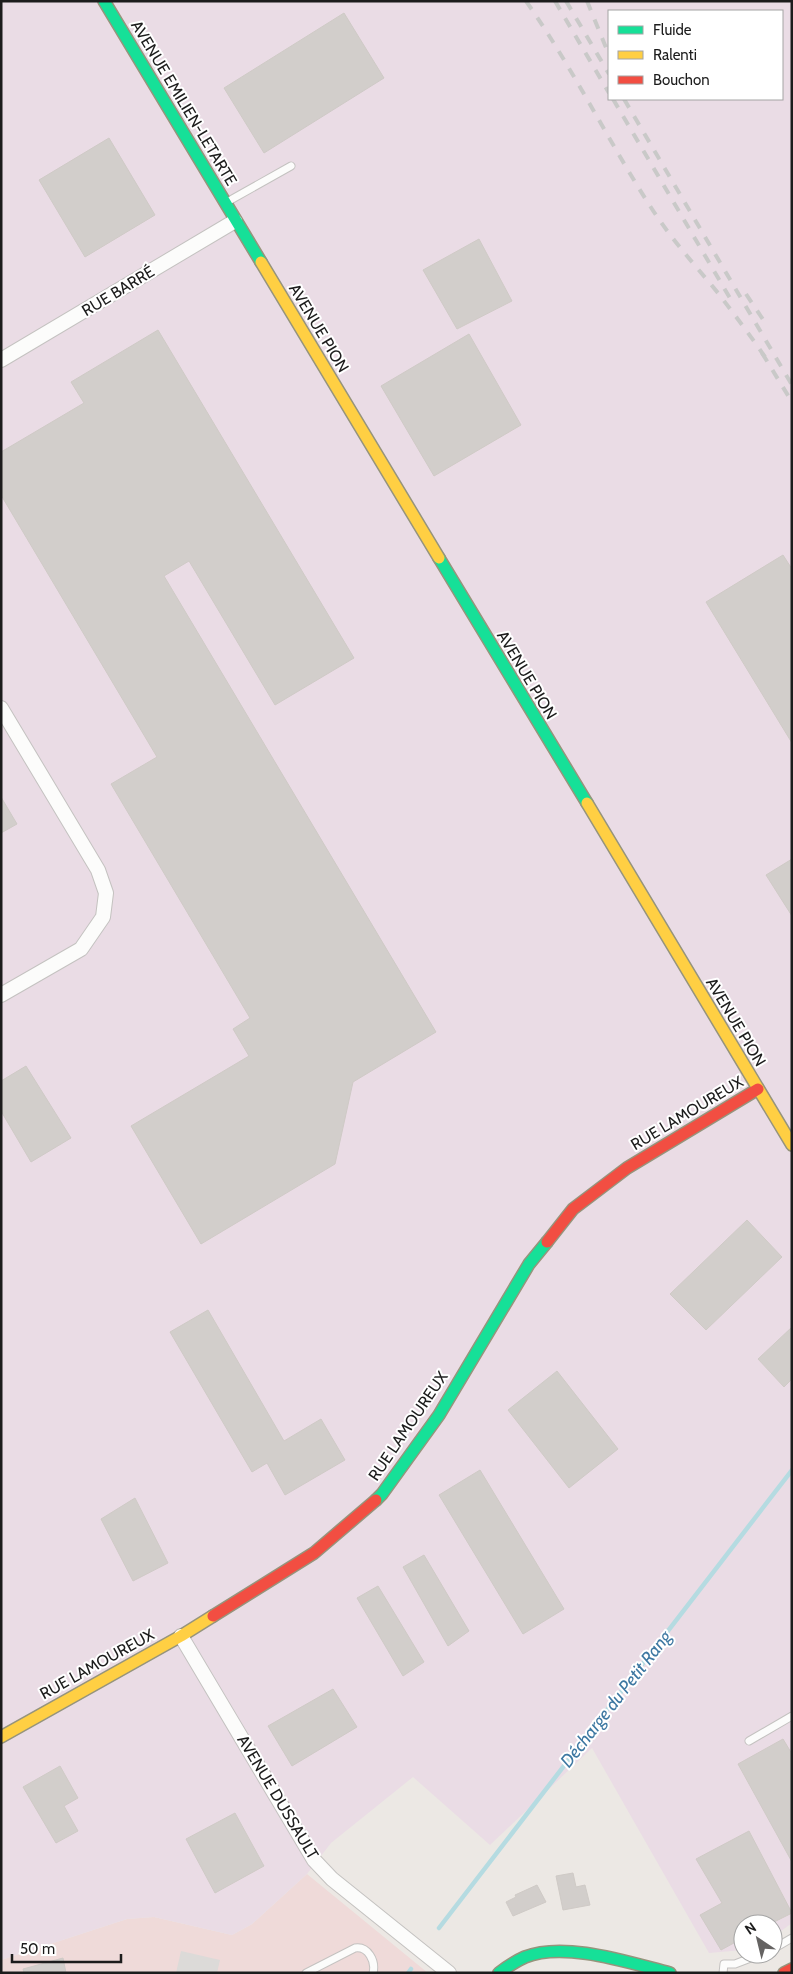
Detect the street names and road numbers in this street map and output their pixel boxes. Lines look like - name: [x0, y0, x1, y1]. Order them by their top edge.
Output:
- street label: AVENUE EMILIEN-LETARTE: [127, 17, 241, 189]
- street label: RUE BARRÉ: [78, 262, 158, 320]
- street label: AVENUE PION: [285, 280, 353, 376]
- street label: AVENUE PION: [493, 627, 561, 723]
- street label: AVENUE PION: [702, 974, 770, 1070]
- street label: RUE LAMOUREUX: [627, 1072, 747, 1154]
- street label: RUE LAMOUREUX: [364, 1367, 452, 1484]
- street label: RUE LAMOUREUX: [36, 1624, 158, 1703]
- street label: AVENUE DUSSAULT: [233, 1731, 323, 1863]

